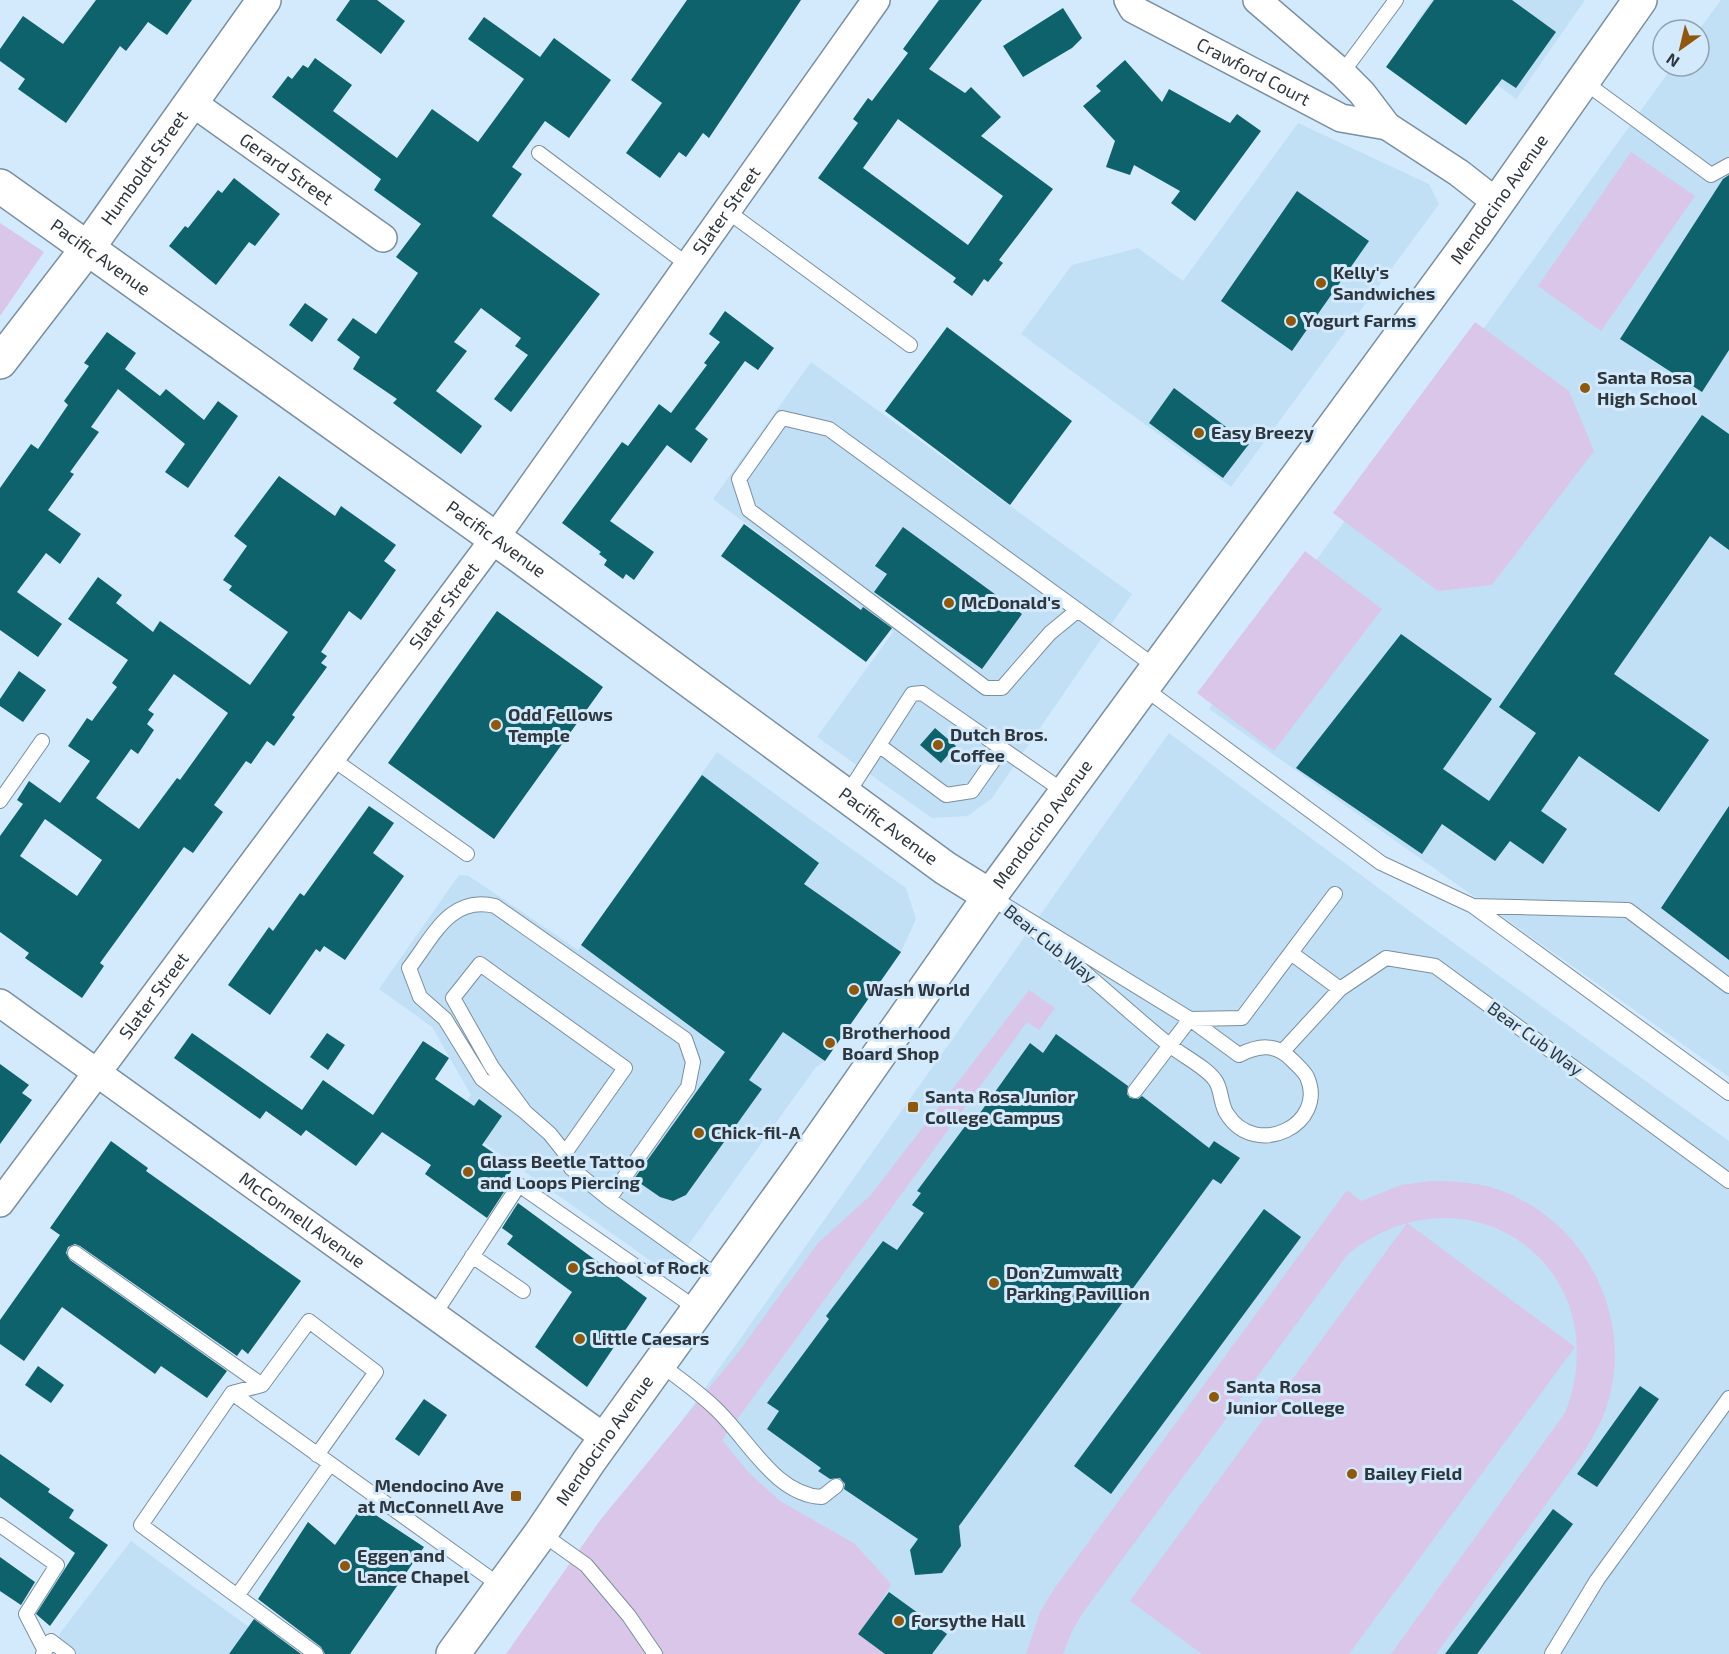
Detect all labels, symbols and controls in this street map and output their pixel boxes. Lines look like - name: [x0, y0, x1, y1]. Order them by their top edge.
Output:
- north arrow: [1651, 18, 1711, 78]
- street label: Crawford Court: [1193, 32, 1314, 110]
- text: N: [1662, 50, 1682, 72]
- street label: Humboldt Street: [96, 106, 192, 229]
- street label: Gerard Street: [236, 128, 338, 209]
- street label: Mendocino Avenue: [1445, 129, 1552, 268]
- street label: Slater Street: [687, 162, 765, 258]
- street label: Pacific Avenue: [47, 214, 155, 300]
- place label: Kelly's Sandwiches: [1333, 261, 1435, 304]
- marker: Kelly's Sandwiches: [1314, 276, 1328, 290]
- place label: Yogurt Farms: [1303, 309, 1416, 331]
- marker: Yogurt Farms: [1284, 314, 1298, 328]
- place label: Santa Rosa High School: [1597, 366, 1697, 409]
- marker: Santa Rosa High School: [1578, 381, 1592, 395]
- place label: Easy Breezy: [1211, 421, 1315, 443]
- marker: Easy Breezy: [1192, 426, 1206, 440]
- street label: Pacific Avenue: [442, 495, 551, 582]
- street label: Slater Street: [404, 558, 483, 653]
- place label: McDonald's: [961, 591, 1061, 613]
- marker: McDonald's: [942, 596, 956, 610]
- place label: Odd Fellows Temple: [508, 703, 613, 746]
- marker: Odd Fellows Temple: [489, 718, 503, 732]
- place label: Dutch Bros. Coffee: [950, 723, 1048, 766]
- marker: Dutch Bros. Coffee: [931, 738, 945, 752]
- street label: Mendocino Avenue: [987, 755, 1096, 892]
- street label: Pacific Avenue: [835, 782, 943, 869]
- street label: Bear Cub Way: [1000, 899, 1102, 987]
- street label: Slater Street: [114, 948, 193, 1043]
- place label: Wash World: [866, 978, 970, 1000]
- marker: Wash World: [847, 983, 861, 997]
- street label: Bear Cub Way: [1484, 996, 1588, 1080]
- place label: Brotherhood Board Shop: [842, 1021, 950, 1064]
- marker: Brotherhood Board Shop: [823, 1036, 837, 1050]
- place label: Santa Rosa Junior College Campus: [925, 1085, 1075, 1128]
- marker: Santa Rosa Junior College Campus: [906, 1100, 920, 1114]
- place label: Chick-fil-A: [711, 1121, 801, 1143]
- marker: Chick-fil-A: [692, 1126, 706, 1140]
- place label: Glass Beetle Tattoo and Loops Piercing: [480, 1150, 645, 1193]
- marker: Glass Beetle Tattoo and Loops Piercing: [461, 1165, 475, 1179]
- street label: McConnell Avenue: [235, 1167, 370, 1272]
- place label: School of Rock: [585, 1256, 709, 1278]
- marker: School of Rock: [566, 1261, 580, 1275]
- place label: Don Zumwalt Parking Pavillion: [1006, 1261, 1150, 1304]
- marker: Don Zumwalt Parking Pavillion: [987, 1276, 1001, 1290]
- place label: Little Caesars: [592, 1327, 709, 1349]
- marker: Little Caesars: [573, 1332, 587, 1346]
- street label: Mendocino Avenue: [551, 1370, 657, 1509]
- place label: Santa Rosa Junior College: [1226, 1375, 1345, 1418]
- marker: Santa Rosa Junior College: [1207, 1390, 1221, 1404]
- place label: Bailey Field: [1364, 1462, 1462, 1484]
- marker: Bailey Field: [1345, 1467, 1359, 1481]
- place label: Mendocino Ave at McConnell Ave: [357, 1474, 504, 1517]
- marker: Mendocino Ave at McConnell Ave: [509, 1489, 523, 1503]
- place label: Eggen and Lance Chapel: [357, 1544, 469, 1587]
- marker: Eggen and Lance Chapel: [338, 1559, 352, 1573]
- place label: Forsythe Hall: [911, 1609, 1026, 1631]
- marker: Forsythe Hall: [892, 1614, 906, 1628]

